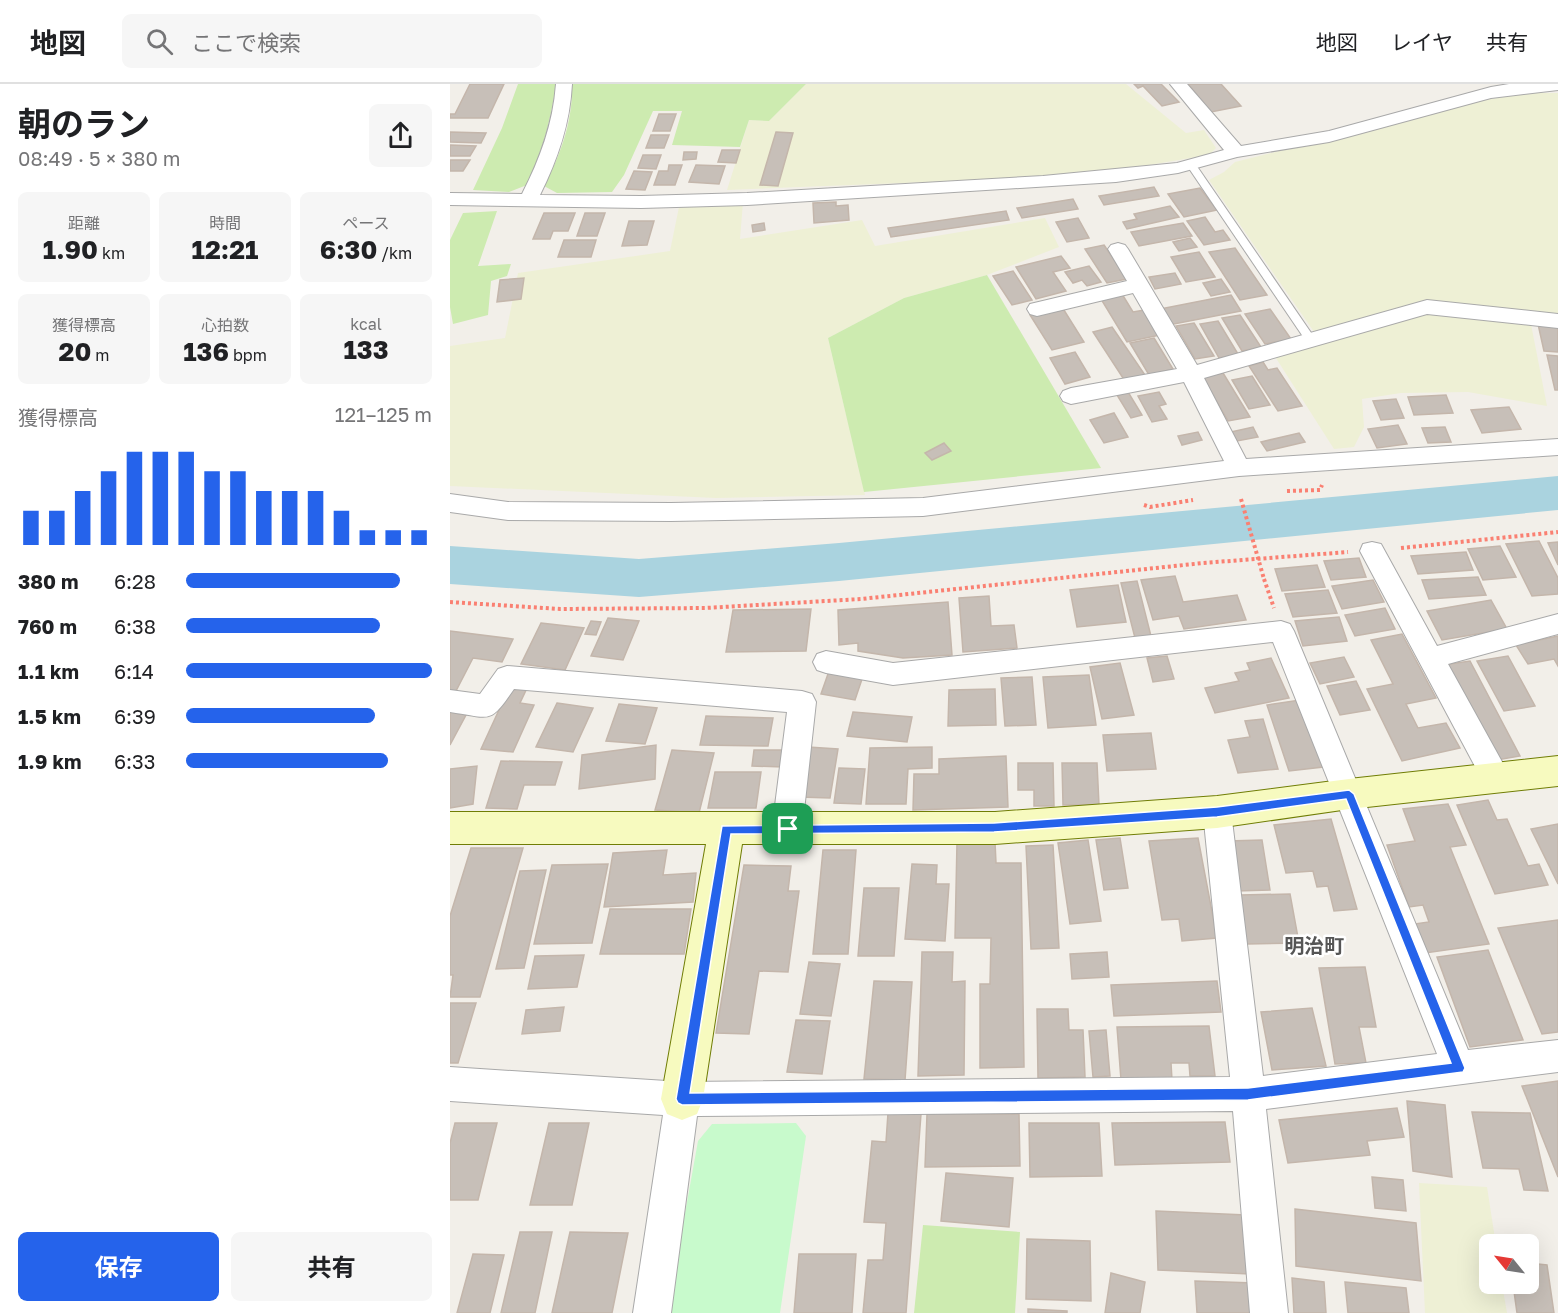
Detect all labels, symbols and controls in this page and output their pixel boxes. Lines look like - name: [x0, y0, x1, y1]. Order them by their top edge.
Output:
- search box: [122, 14, 542, 68]
- icon: search: [143, 25, 176, 58]
- text: 地図: [30, 26, 86, 59]
- text: ここで検索: [191, 29, 301, 56]
- text: 地図: [1316, 29, 1358, 55]
- text: レイヤ: [1391, 29, 1453, 55]
- text: 共有: [1486, 29, 1528, 55]
- text: 朝のラン: [18, 104, 150, 143]
- button: share: [369, 104, 432, 167]
- text: 08:49 · 5 × 380 m: [18, 146, 181, 170]
- text: 距離: [68, 213, 100, 233]
- text: 時間: [209, 213, 241, 233]
- text: ペース: [342, 213, 390, 233]
- text: 1.90: [43, 234, 98, 265]
- text: 12:21: [192, 234, 258, 265]
- text: 6:30: [320, 234, 377, 265]
- text: km: [98, 243, 125, 263]
- text: /km: [377, 243, 412, 263]
- text: kcal: [350, 314, 382, 334]
- text: 獲得標高: [52, 315, 116, 335]
- text: 心拍数: [201, 315, 249, 335]
- text: 133: [343, 334, 389, 365]
- text: 20: [59, 336, 91, 367]
- text: 136: [183, 336, 229, 367]
- text: m: [91, 345, 109, 365]
- text: bpm: [229, 345, 267, 365]
- text: 121–125 m: [335, 402, 432, 426]
- text: 獲得標高: [18, 405, 98, 429]
- text: 380 m: [18, 569, 79, 593]
- text: 6:28: [114, 569, 156, 593]
- text: 760 m: [18, 614, 77, 638]
- text: 6:38: [114, 614, 156, 638]
- text: 1.1 km: [18, 659, 79, 683]
- text: 6:14: [114, 659, 154, 683]
- text: 1.5 km: [18, 704, 81, 728]
- text: 6:39: [114, 704, 156, 728]
- text: 1.9 km: [18, 749, 82, 773]
- text: 6:33: [114, 749, 156, 773]
- pin: [762, 803, 813, 854]
- icon: arrive: [771, 812, 804, 845]
- district label: 明治町: [1284, 933, 1344, 957]
- button: 保存: [18, 1232, 219, 1301]
- button: 共有: [231, 1232, 432, 1301]
- north arrow: [1479, 1234, 1539, 1294]
- map controls: [1479, 1234, 1539, 1294]

